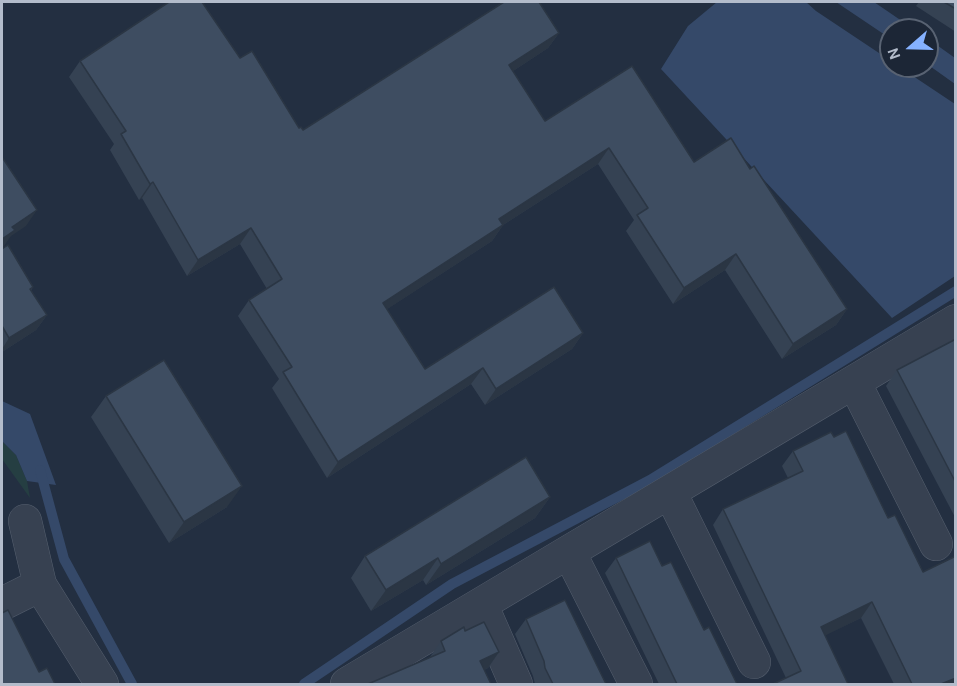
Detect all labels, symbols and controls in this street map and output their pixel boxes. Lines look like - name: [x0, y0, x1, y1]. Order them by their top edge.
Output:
- north arrow: [879, 18, 939, 78]
- text: N: [883, 45, 904, 62]

